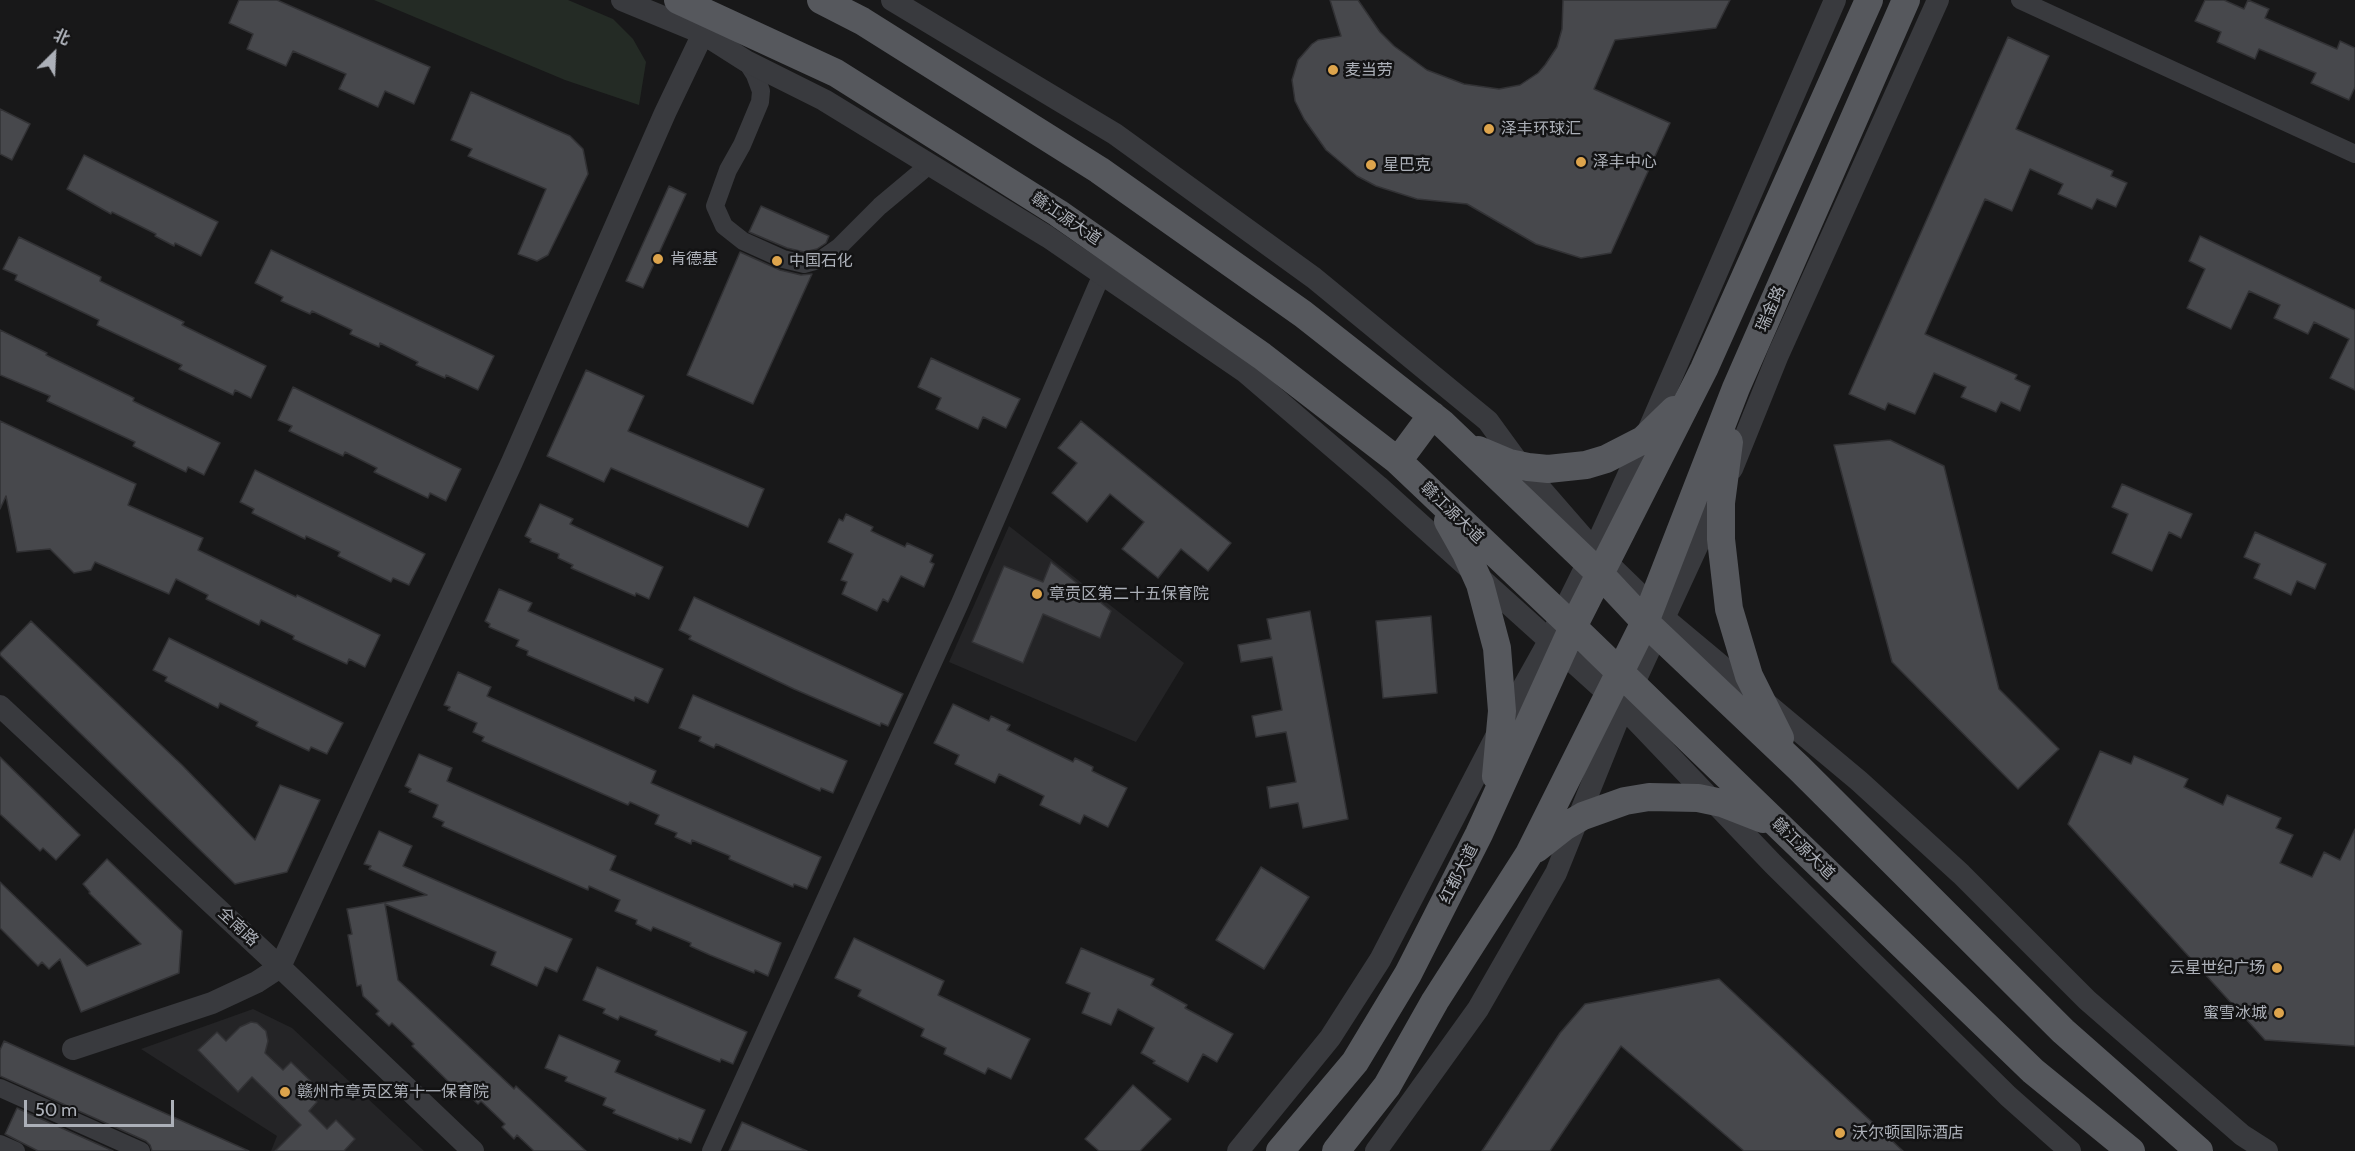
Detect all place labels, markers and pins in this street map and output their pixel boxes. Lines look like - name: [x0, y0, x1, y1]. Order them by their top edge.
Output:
- place label: 麦当劳: [1345, 60, 1393, 80]
- marker: 麦当劳: [1326, 63, 1340, 77]
- place label: 泽丰环球汇: [1501, 119, 1581, 139]
- marker: 泽丰环球汇: [1482, 122, 1496, 136]
- place label: 泽丰中心: [1593, 152, 1657, 172]
- place label: 星巴克: [1383, 155, 1431, 175]
- marker: 泽丰中心: [1574, 155, 1588, 169]
- marker: 星巴克: [1364, 158, 1378, 172]
- place label: 肯德基: [670, 249, 718, 269]
- place label: 中国石化: [789, 251, 853, 271]
- marker: 肯德基: [651, 252, 665, 266]
- marker: 中国石化: [770, 254, 784, 268]
- place label: 章贡区第二十五保育院: [1049, 584, 1209, 604]
- marker: 章贡区第二十五保育院: [1030, 587, 1044, 601]
- place label: 云星世纪广场: [2169, 958, 2265, 978]
- marker: 云星世纪广场: [2270, 961, 2284, 975]
- place label: 蜜雪冰城: [2203, 1003, 2267, 1023]
- marker: 蜜雪冰城: [2272, 1006, 2286, 1020]
- place label: 赣州市章贡区第十一保育院: [297, 1082, 489, 1102]
- marker: 赣州市章贡区第十一保育院: [278, 1085, 292, 1099]
- place label: 沃尔顿国际酒店: [1852, 1123, 1964, 1143]
- marker: 沃尔顿国际酒店: [1833, 1126, 1847, 1140]

